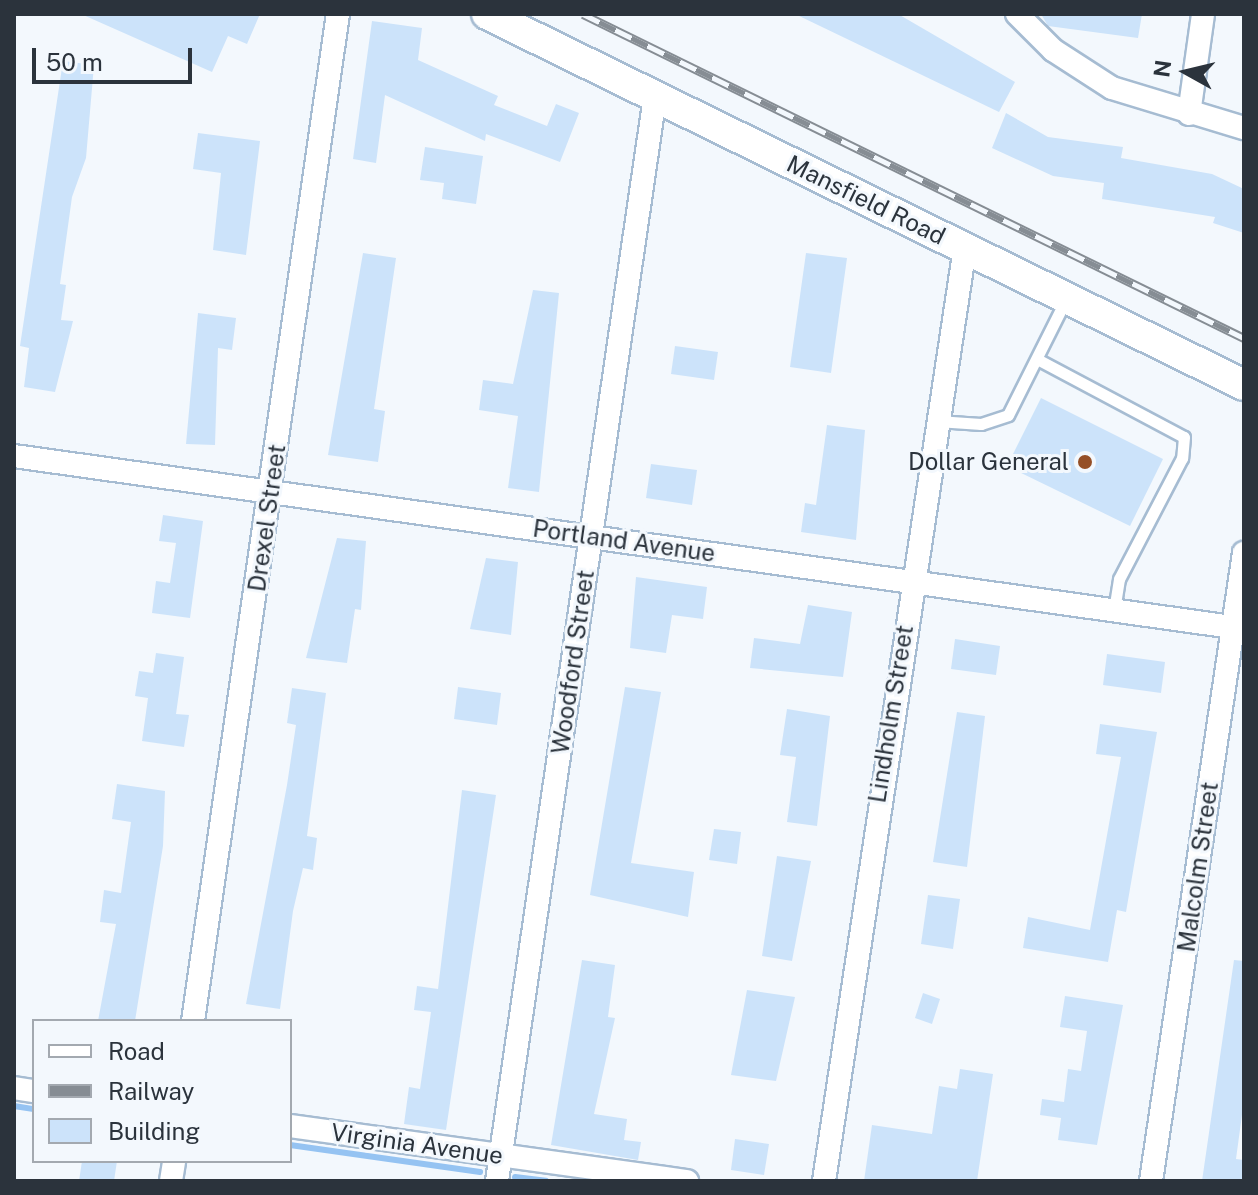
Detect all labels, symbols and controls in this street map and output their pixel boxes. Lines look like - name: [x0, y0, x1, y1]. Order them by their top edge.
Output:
- scale bar: [36, 32, 196, 82]
- north arrow: [1146, 32, 1226, 112]
- text: 50 m: [46, 48, 103, 76]
- text: N: [1148, 58, 1176, 79]
- street label: Mansfield Road: [782, 149, 950, 251]
- street label: Drexel Street: [242, 442, 292, 594]
- place label: Dollar General: [908, 448, 1069, 476]
- marker: Dollar General: [1076, 453, 1094, 471]
- street label: Portland Avenue: [531, 514, 717, 568]
- street label: Woodford Street: [546, 568, 600, 756]
- street label: Lindholm Street: [863, 623, 919, 805]
- street label: Malcolm Street: [1172, 780, 1224, 954]
- legend: [32, 1019, 292, 1163]
- text: Road: [108, 1037, 165, 1065]
- text: Railway: [108, 1077, 194, 1105]
- text: Building: [108, 1117, 200, 1145]
- street label: Virginia Avenue: [329, 1118, 505, 1170]

